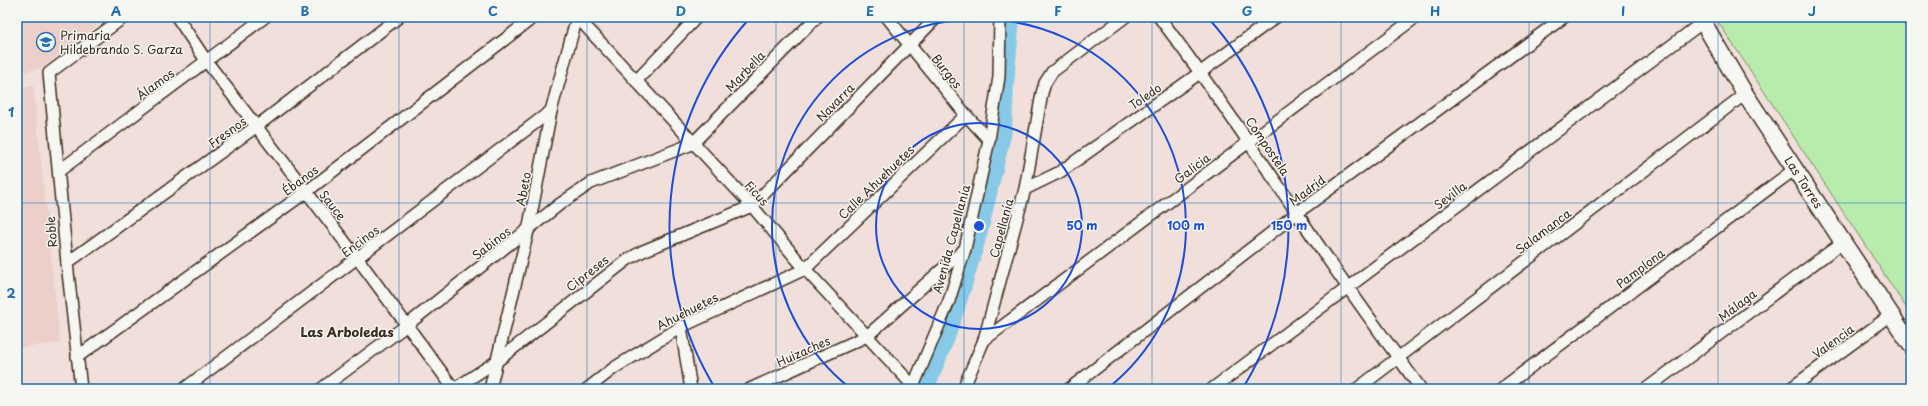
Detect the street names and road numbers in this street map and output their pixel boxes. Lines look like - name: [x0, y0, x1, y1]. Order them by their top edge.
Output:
- street label: Marbella: [721, 46, 769, 96]
- street label: Burgos: [928, 50, 967, 92]
- street label: Álamos: [132, 64, 178, 104]
- street label: Navarra: [812, 78, 859, 125]
- street label: Toledo: [1125, 78, 1165, 114]
- street label: Fresnos: [204, 112, 250, 152]
- street label: Compostela: [1242, 113, 1295, 179]
- street label: Calle Ahuehuetes: [834, 141, 918, 223]
- street label: Galicia: [1170, 148, 1214, 188]
- street label: Las Torres: [1780, 152, 1828, 212]
- street label: Ébanos: [278, 160, 322, 200]
- street label: Abeto: [511, 170, 535, 208]
- street label: Madrid: [1285, 170, 1329, 209]
- street label: Ficus: [741, 176, 774, 210]
- street label: Sevilla: [1430, 176, 1471, 213]
- street label: Avenida Capellanía: [928, 182, 974, 296]
- street label: Sauce: [315, 186, 351, 224]
- street label: Capellanía: [984, 196, 1018, 260]
- street label: Salamanca: [1511, 204, 1575, 258]
- street label: Roble: [41, 215, 61, 248]
- street label: Encinos: [337, 220, 383, 261]
- street label: Sabinos: [468, 222, 515, 264]
- street label: Pamplona: [1612, 243, 1668, 292]
- street label: Cipreses: [562, 250, 612, 295]
- street label: Málaga: [1714, 284, 1760, 325]
- street label: Ahuehuetes: [653, 288, 721, 334]
- street label: Valencia: [1808, 319, 1858, 362]
- street label: Huizaches: [773, 331, 833, 371]

